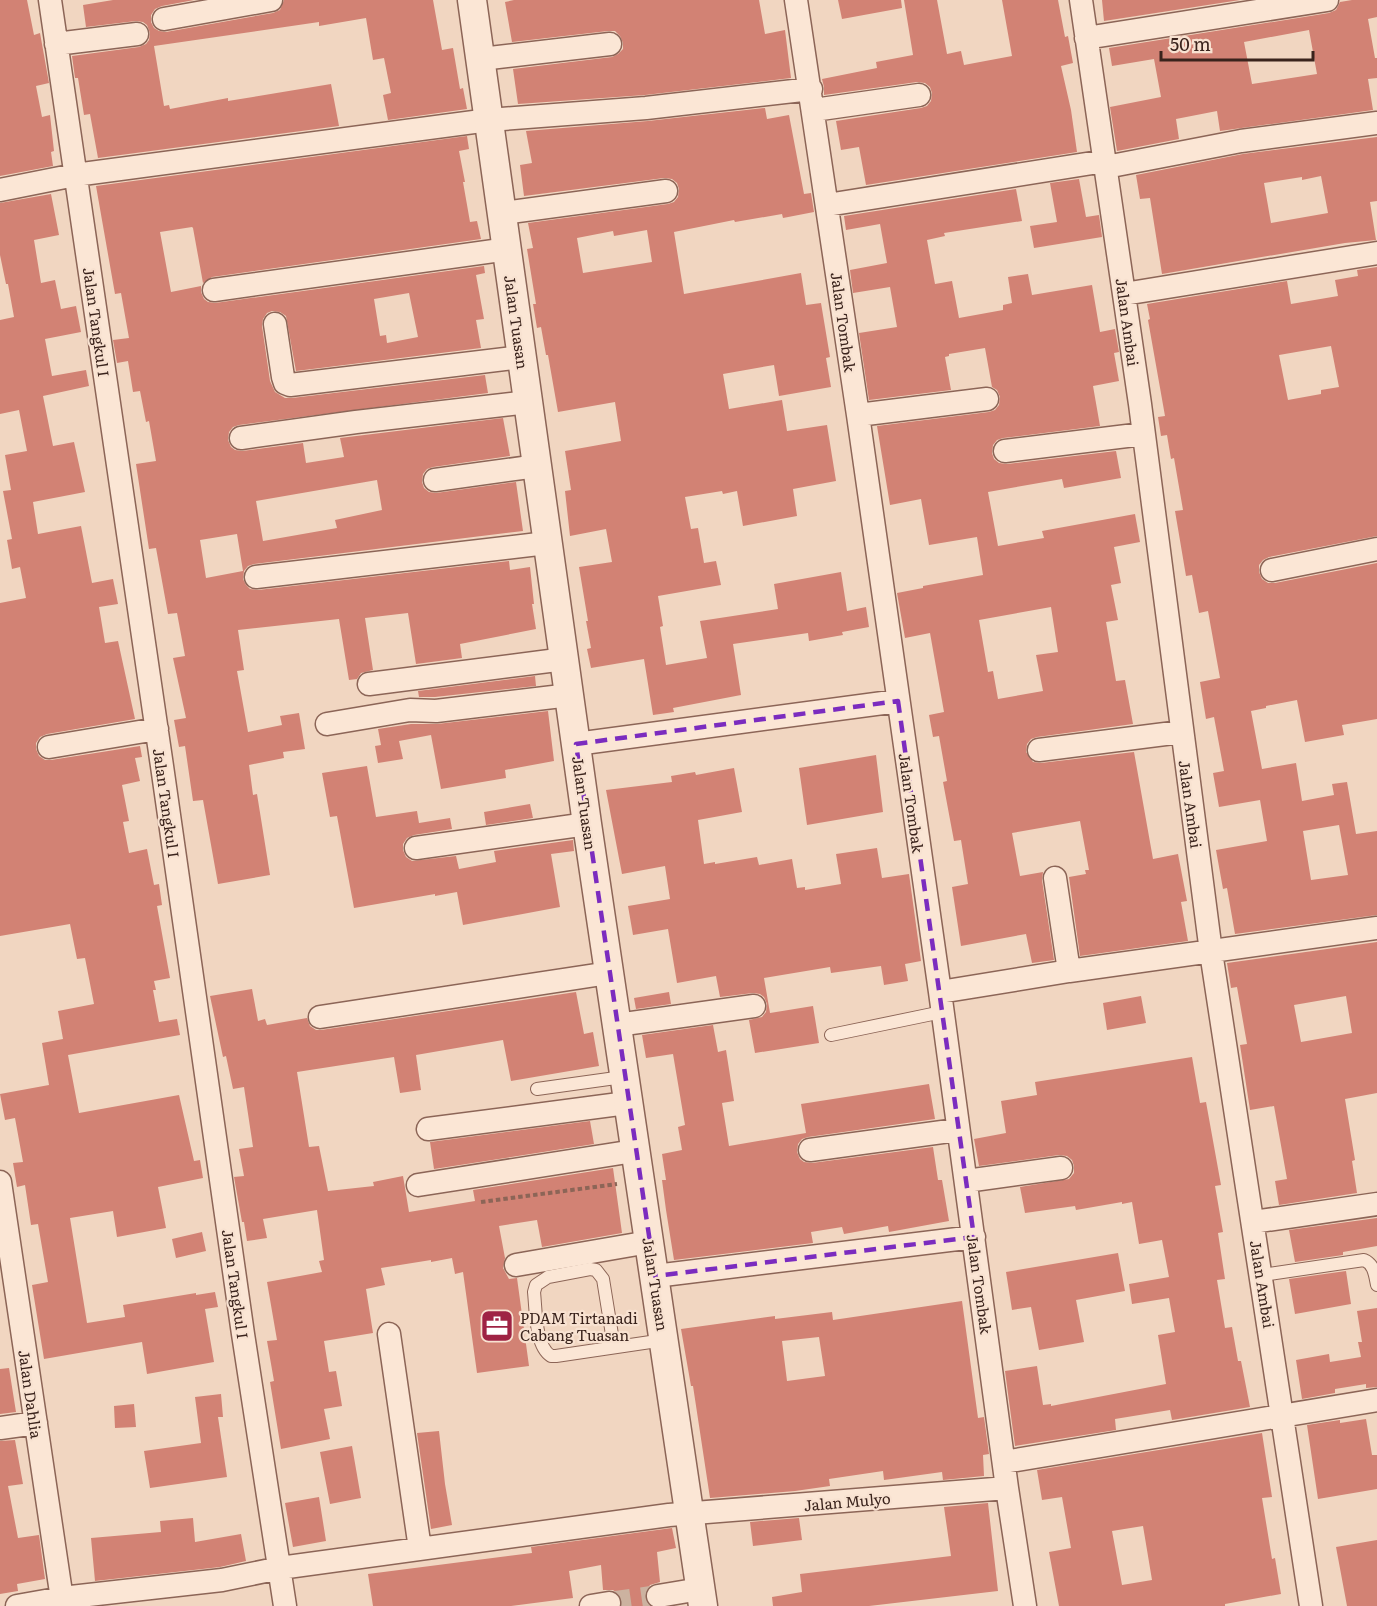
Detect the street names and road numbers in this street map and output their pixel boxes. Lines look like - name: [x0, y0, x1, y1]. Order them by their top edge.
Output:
- street label: Jalan Tangkul I: [78, 266, 116, 378]
- street label: Jalan Tombak: [826, 270, 863, 374]
- street label: Jalan Tuasan: [499, 274, 535, 371]
- street label: Jalan Ambai: [1110, 276, 1146, 368]
- street label: Jalan Tangkul I: [148, 747, 186, 859]
- street label: Jalan Tombak: [894, 751, 931, 855]
- street label: Jalan Tuasan: [567, 755, 603, 852]
- street label: Jalan Ambai: [1173, 758, 1209, 850]
- street label: Jalan Tangkul I: [217, 1228, 255, 1340]
- street label: Jalan Tombak: [962, 1232, 999, 1336]
- street label: Jalan Tuasan: [637, 1235, 675, 1333]
- street label: Jalan Ambai: [1245, 1238, 1281, 1330]
- street label: Jalan Dahlia: [13, 1348, 49, 1441]
- street label: Jalan Mulyo: [803, 1486, 892, 1516]

